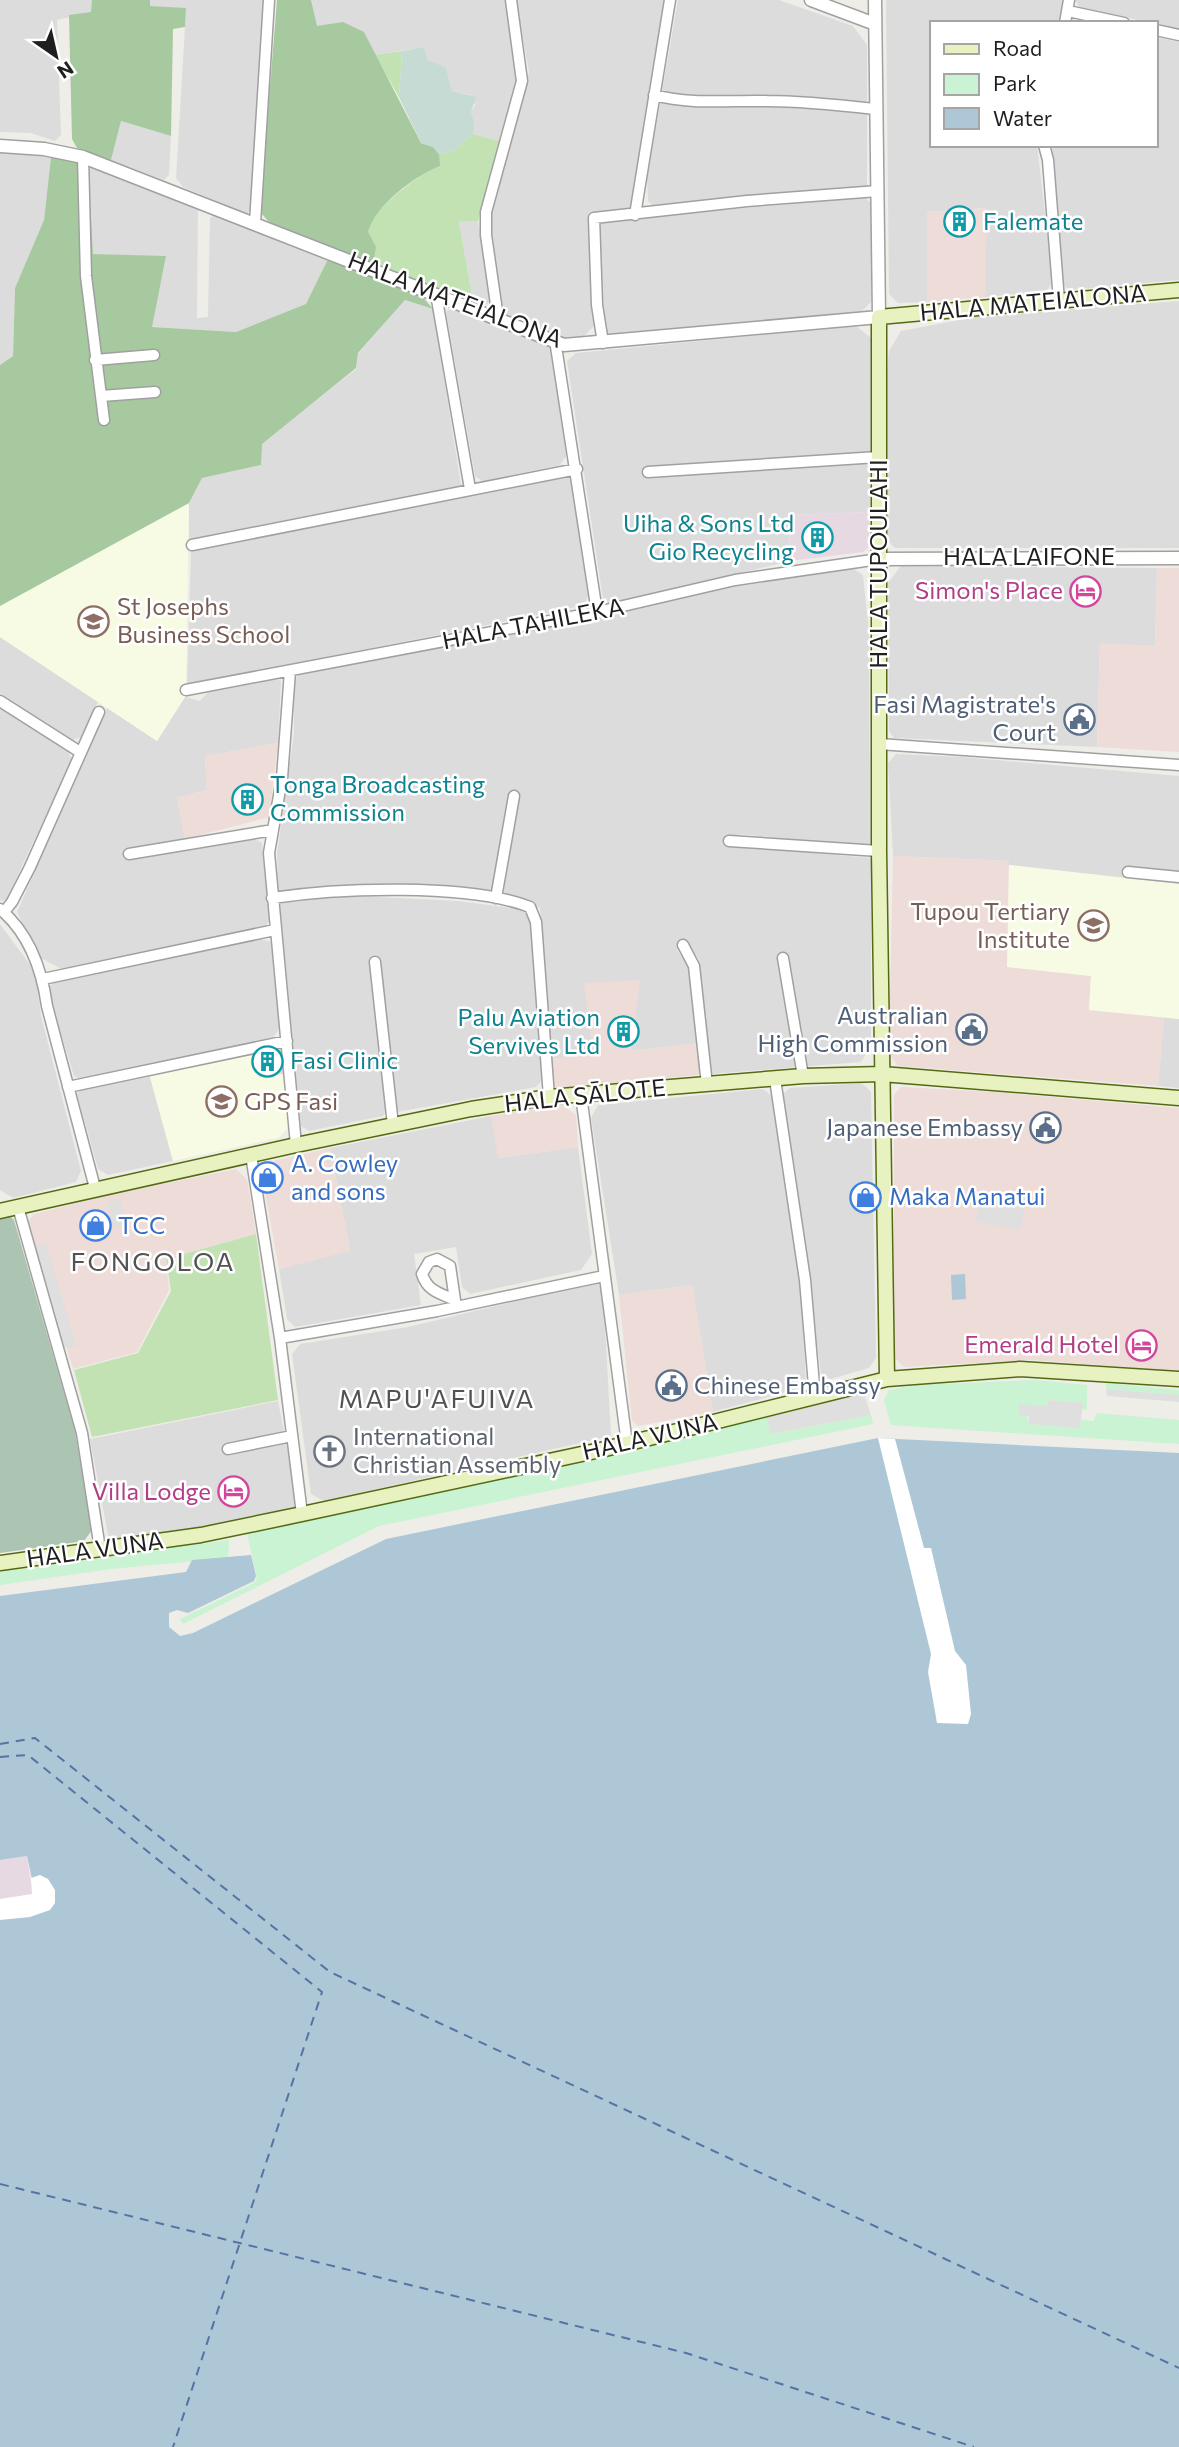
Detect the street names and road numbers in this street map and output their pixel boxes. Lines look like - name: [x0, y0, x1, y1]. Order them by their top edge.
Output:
- street label: HALA MATEIALONA: [344, 244, 567, 353]
- street label: HALA MATEIALONA: [918, 277, 1147, 326]
- street label: HALA TUPOULAHI: [863, 459, 892, 669]
- street label: HALA LAIFONE: [943, 541, 1115, 570]
- street label: HALA TAHILEKA: [439, 591, 626, 654]
- street label: HALA SĀLOTE: [503, 1072, 667, 1117]
- street label: HALA VUNA: [579, 1406, 720, 1465]
- street label: HALA VUNA: [24, 1525, 165, 1572]

